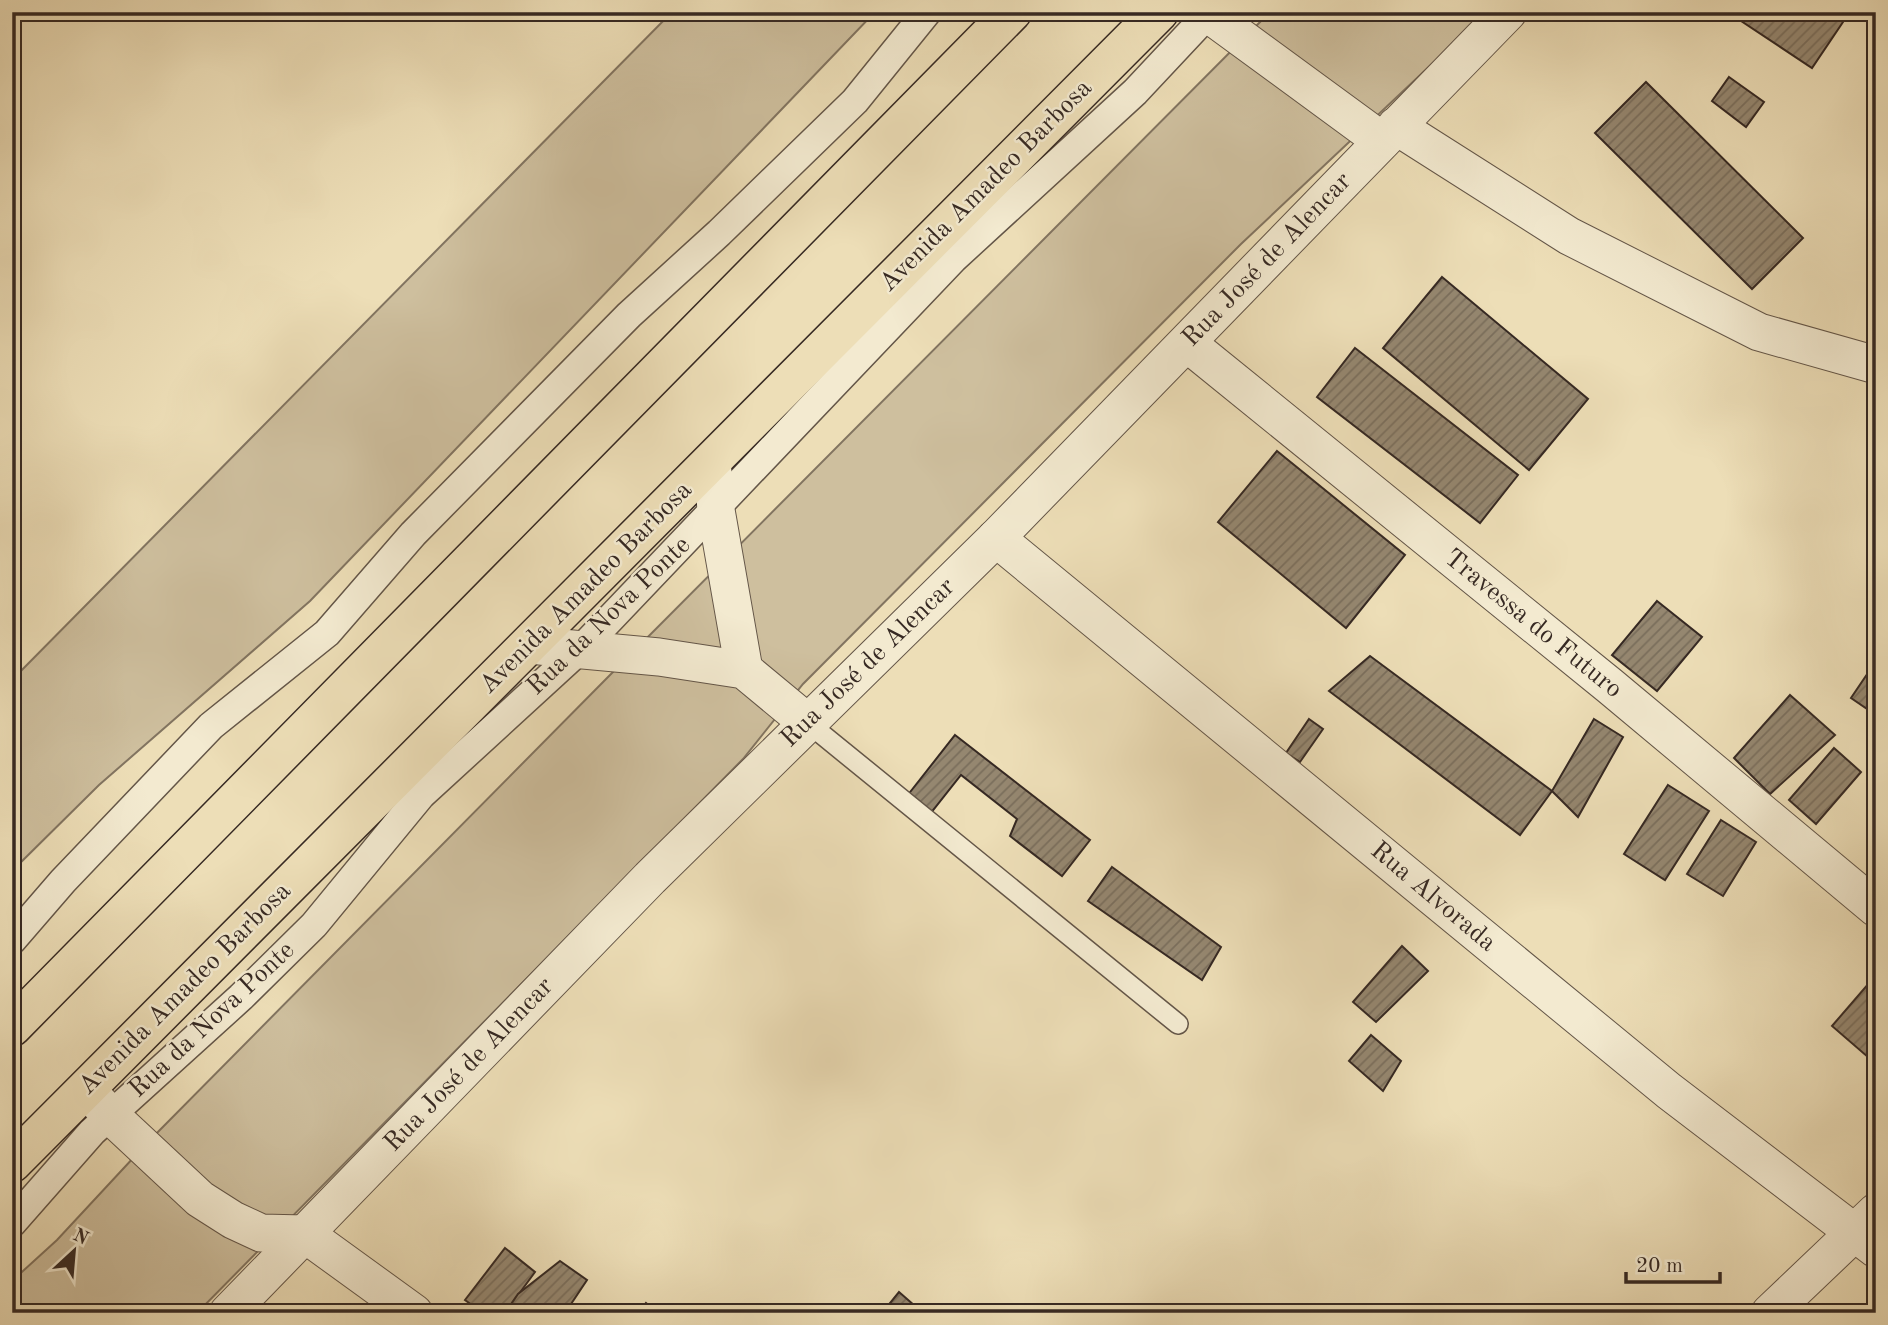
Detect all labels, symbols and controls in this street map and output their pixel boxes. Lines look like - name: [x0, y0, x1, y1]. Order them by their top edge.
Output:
- street label: Avenida Amadeo Barbosa: [875, 75, 1097, 297]
- street label: Rua José de Alencar: [1178, 168, 1357, 352]
- street label: Avenida Amadeo Barbosa: [475, 477, 697, 699]
- street label: Rua da Nova Ponte: [522, 532, 696, 700]
- street label: Travessa do Futuro: [1439, 545, 1627, 703]
- street label: Rua José de Alencar: [776, 573, 960, 752]
- street label: Rua Alvorada: [1365, 837, 1501, 957]
- street label: Avenida Amadeo Barbosa: [74, 878, 296, 1100]
- street label: Rua da Nova Ponte: [124, 937, 300, 1103]
- street label: Rua José de Alencar: [380, 973, 559, 1157]
- north arrow: [38, 1216, 108, 1286]
- text: N: [70, 1226, 91, 1250]
- scale bar: [1626, 1241, 1720, 1285]
- text: 20 m: [1636, 1256, 1683, 1277]

